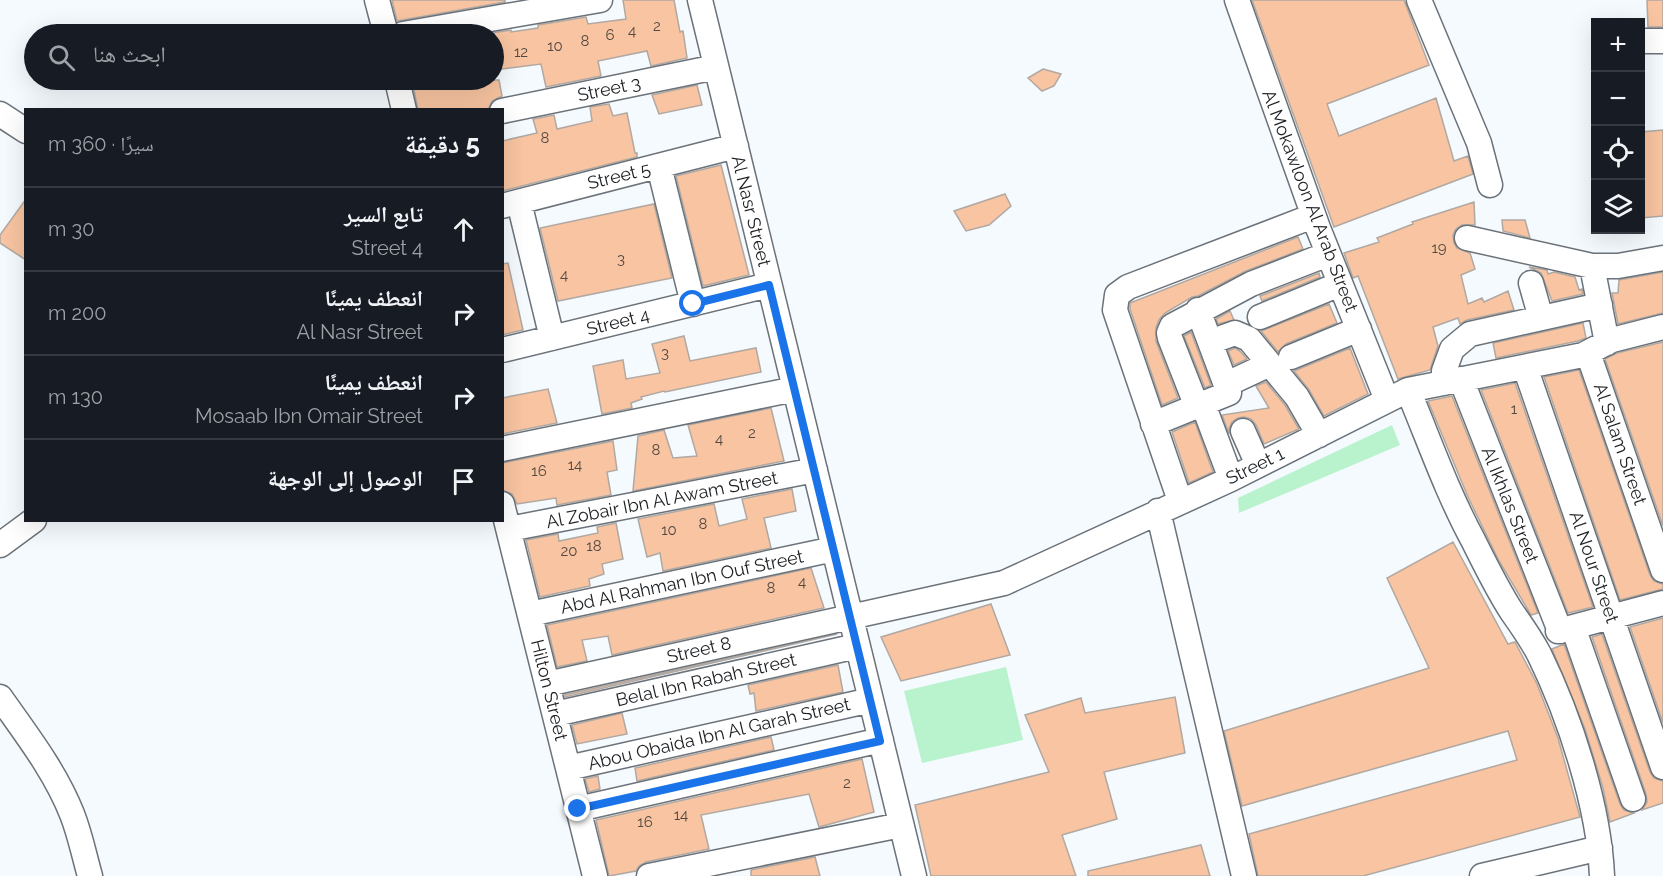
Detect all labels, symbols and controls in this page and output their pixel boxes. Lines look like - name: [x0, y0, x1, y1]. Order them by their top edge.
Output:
- house number: 2: [653, 17, 661, 35]
- map controls: [1591, 18, 1645, 234]
- button: +: [1591, 18, 1645, 72]
- house number: 4: [628, 22, 636, 40]
- search box: [24, 24, 504, 90]
- house number: 6: [605, 26, 615, 44]
- house number: 8: [581, 32, 590, 50]
- house number: 10: [547, 37, 563, 55]
- icon: search: [45, 41, 78, 74]
- text: ابحث هنا: [93, 41, 166, 67]
- house number: 12: [514, 43, 528, 61]
- street label: Street 3: [575, 72, 642, 105]
- button: −: [1591, 72, 1645, 126]
- street label: Al Mokawloon Al Arab Street: [1258, 87, 1363, 315]
- button: locate: [1591, 126, 1645, 180]
- text: 5 دقيقة: [405, 129, 480, 159]
- house number: 8: [541, 129, 550, 147]
- text: سيرًا · 360 m: [48, 132, 154, 156]
- street label: Al Nasr Street: [728, 153, 775, 269]
- street label: Street 5: [585, 158, 653, 193]
- button: layers: [1591, 180, 1645, 234]
- text: تابع السير: [344, 201, 423, 227]
- icon: ahead: [447, 213, 480, 246]
- text: 30 m: [48, 217, 94, 241]
- text: Street 4: [352, 236, 423, 260]
- house number: 19: [1431, 239, 1447, 257]
- house number: 3: [617, 250, 625, 268]
- house number: 4: [560, 266, 568, 284]
- text: انعطف يمينًا: [324, 285, 423, 311]
- route start: [679, 290, 705, 316]
- icon: right: [447, 297, 480, 330]
- text: 200 m: [48, 301, 106, 325]
- street label: Street 4: [584, 304, 652, 339]
- text: Al Nasr Street: [297, 320, 423, 344]
- house number: 3: [661, 344, 669, 362]
- text: انعطف يمينًا: [324, 369, 423, 395]
- street label: Al Salam Street: [1590, 380, 1651, 508]
- icon: right: [447, 381, 480, 414]
- text: 130 m: [48, 385, 103, 409]
- house number: 1: [1511, 400, 1518, 418]
- text: Mosaab Ibn Omair Street: [195, 404, 423, 428]
- house number: 2: [748, 424, 756, 442]
- house number: 4: [715, 430, 723, 448]
- house number: 8: [652, 441, 661, 459]
- street label: Street 1: [1222, 442, 1288, 489]
- street label: Al Ikhlas Street: [1478, 444, 1543, 566]
- house number: 14: [568, 456, 582, 474]
- house number: 16: [531, 462, 547, 480]
- text: الوصول إلى الوجهة: [268, 465, 423, 491]
- icon: arrive: [447, 465, 480, 498]
- street label: Al Zobair Ibn Al Awam Street: [544, 467, 780, 532]
- street label: Al Nour Street: [1566, 508, 1623, 625]
- house number: 8: [699, 515, 708, 533]
- house number: 10: [661, 521, 677, 539]
- house number: 18: [586, 537, 602, 555]
- house number: 20: [561, 542, 578, 560]
- street label: Abd Al Rahman Ibn Ouf Street: [558, 545, 805, 618]
- house number: 4: [798, 573, 806, 591]
- house number: 8: [767, 579, 776, 597]
- street label: Street 8: [665, 632, 733, 667]
- street label: Hilton Street: [527, 637, 572, 743]
- street label: Belal Ibn Rabah Street: [614, 649, 798, 710]
- street label: Abou Obaida Ibn Al Garah Street: [586, 693, 852, 774]
- house number: 2: [843, 774, 851, 792]
- route end: [564, 795, 590, 821]
- house number: 14: [674, 806, 688, 824]
- house number: 16: [637, 813, 653, 831]

